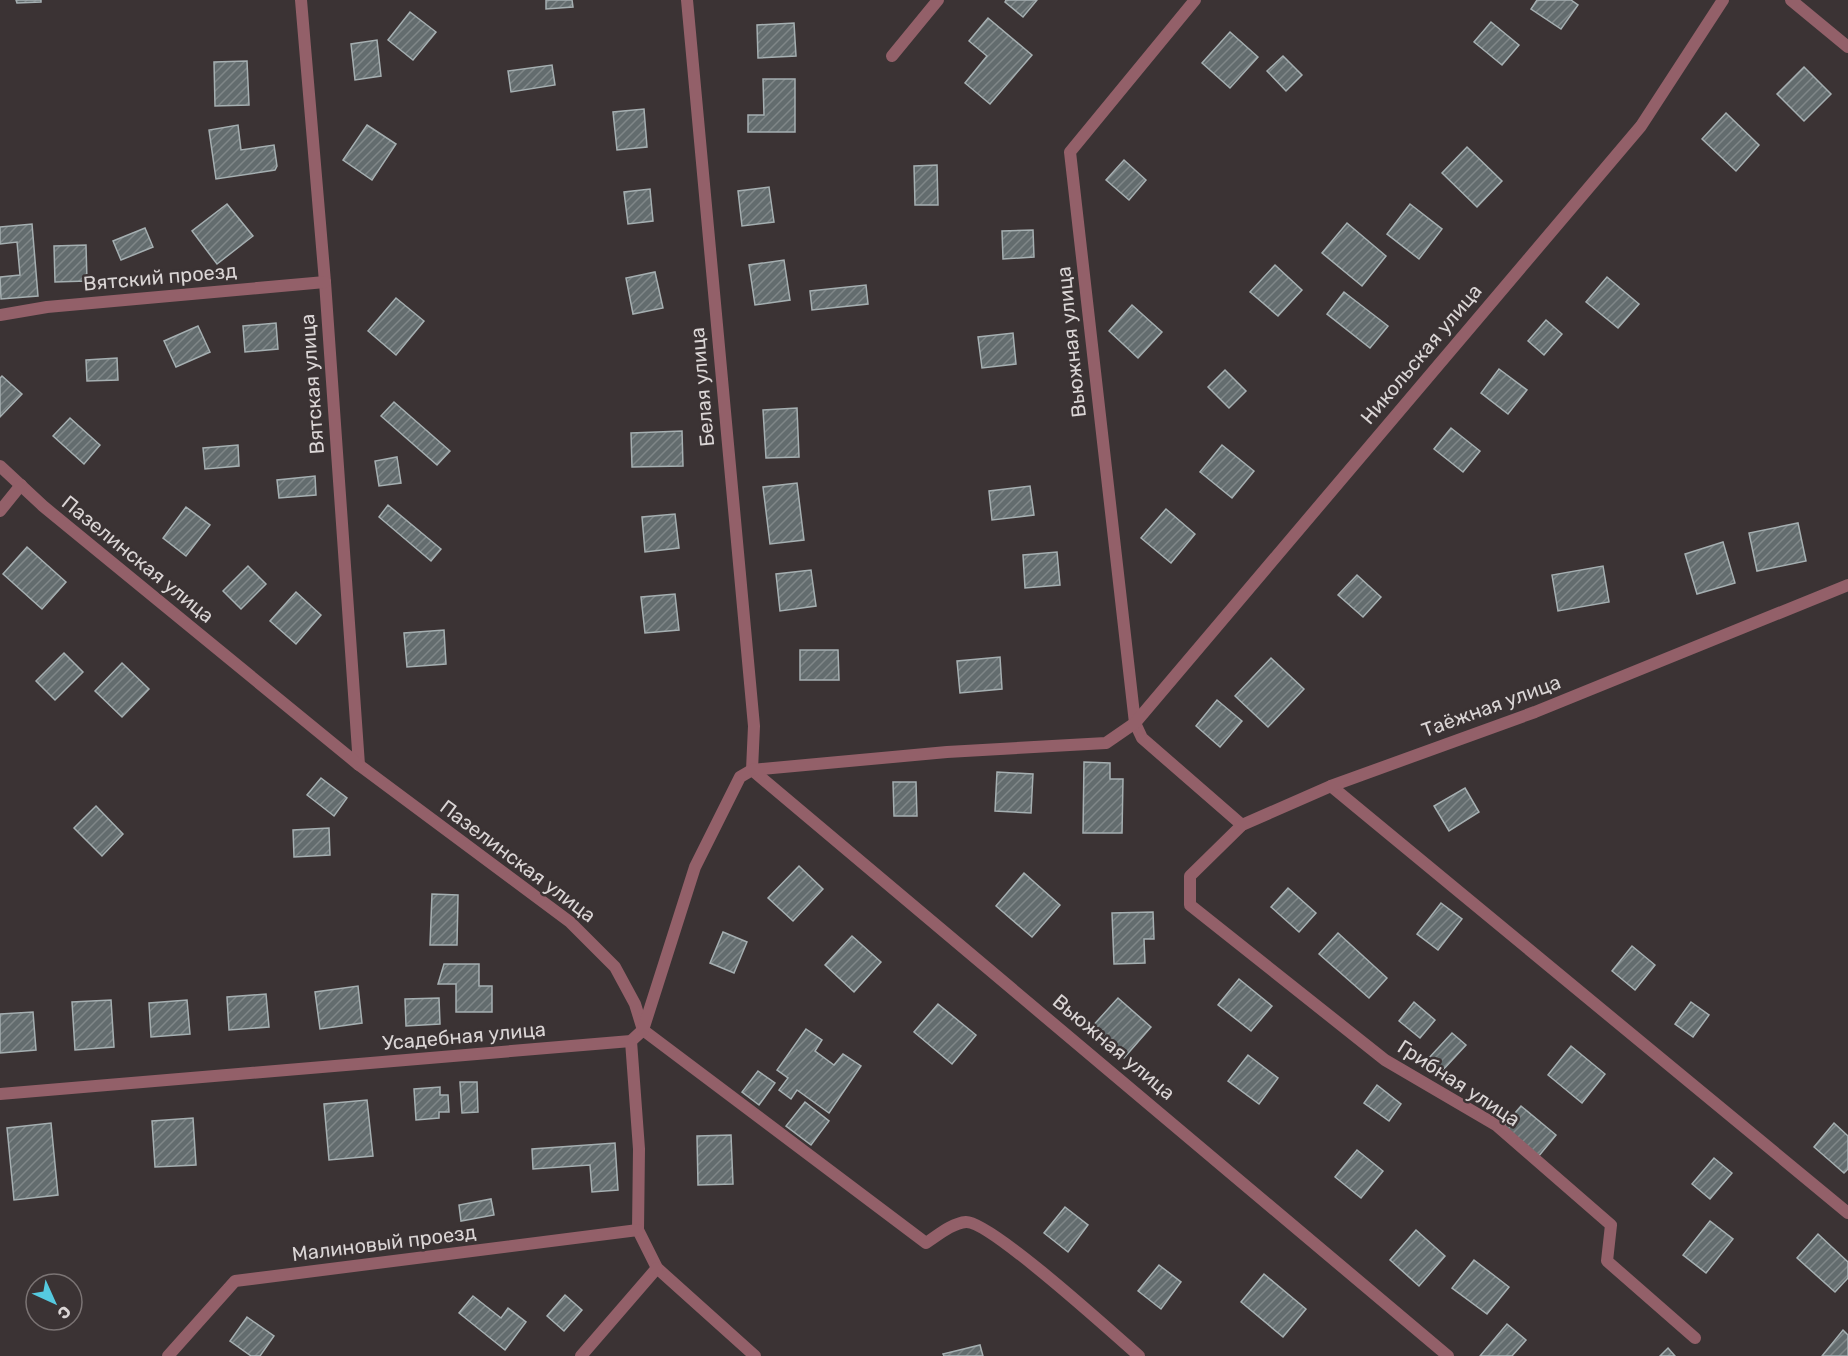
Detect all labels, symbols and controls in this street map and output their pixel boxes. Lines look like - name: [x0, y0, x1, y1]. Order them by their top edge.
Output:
- street label: Вятский проезд: [82, 258, 238, 296]
- street label: Вьюжная улица: [1051, 265, 1091, 419]
- street label: Никольская улица: [1355, 279, 1487, 429]
- street label: Вятская улица: [295, 313, 329, 455]
- street label: Белая улица: [685, 326, 719, 448]
- street label: Пазелинская улица: [57, 490, 219, 628]
- street label: Таёжная улица: [1418, 670, 1564, 742]
- street label: Пазелинская улица: [435, 795, 601, 927]
- street label: Вьюжная улица: [1048, 989, 1180, 1105]
- street label: Усадебная улица: [381, 1017, 547, 1055]
- street label: Грибная улица: [1393, 1035, 1525, 1131]
- street label: Малиновый проезд: [290, 1220, 478, 1266]
- north arrow: [24, 1272, 84, 1332]
- text: С: [54, 1302, 75, 1323]

